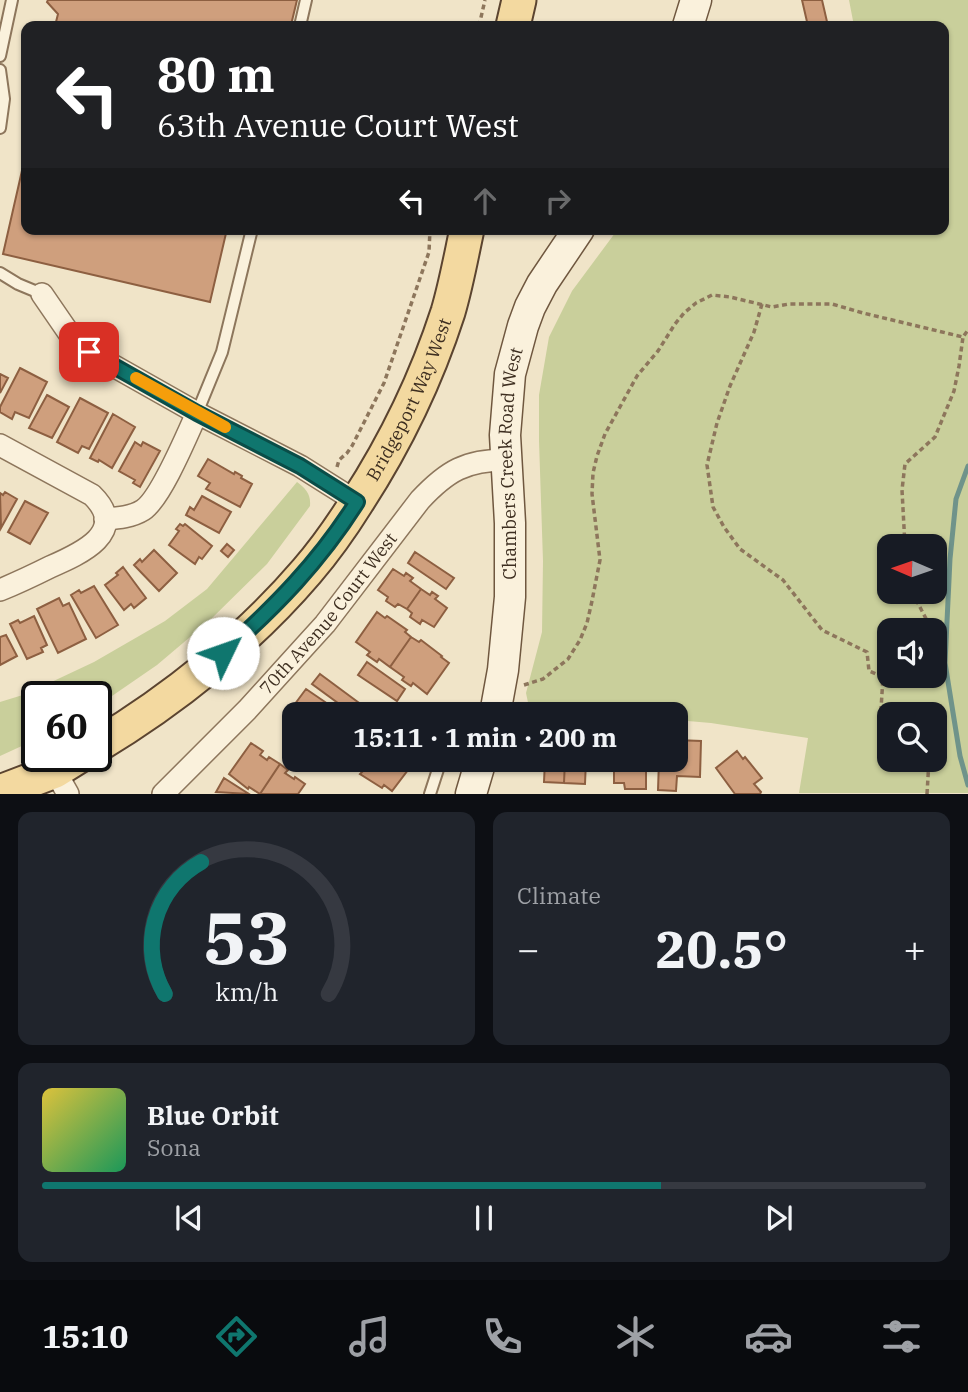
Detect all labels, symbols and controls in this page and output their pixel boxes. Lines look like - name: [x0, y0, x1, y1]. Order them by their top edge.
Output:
- text: 80 m: [157, 42, 275, 105]
- icon: left: [42, 49, 133, 140]
- text: 63th Avenue Court West: [157, 104, 519, 146]
- icon: left: [393, 182, 431, 220]
- icon: ahead: [466, 182, 504, 220]
- icon: right: [539, 182, 577, 220]
- street label: Bridgeport Way West: [361, 315, 456, 485]
- pin: [59, 322, 119, 382]
- icon: arrive: [70, 333, 108, 371]
- street label: Chambers Creek Road West: [493, 345, 528, 580]
- street label: 70th Avenue Court West: [254, 528, 402, 699]
- north arrow: [877, 534, 947, 604]
- map controls: [877, 534, 947, 772]
- position arrow: [186, 616, 260, 690]
- button: sound: [877, 618, 947, 688]
- speed limit sign: 60: [21, 681, 112, 772]
- button: search: [877, 702, 947, 772]
- text: 15:11 · 1 min · 200 m: [353, 720, 617, 754]
- text: Climate: [517, 880, 601, 910]
- text: 53: [203, 890, 290, 985]
- text: 20.5°: [655, 915, 788, 982]
- text: −: [517, 924, 540, 973]
- text: +: [903, 924, 926, 973]
- text: km/h: [215, 975, 278, 1008]
- text: Blue Orbit: [147, 1098, 279, 1132]
- text: Sona: [147, 1132, 201, 1162]
- icon: previous: [170, 1199, 208, 1237]
- icon: pause: [465, 1199, 503, 1237]
- icon: next: [760, 1199, 798, 1237]
- icon: directions: [212, 1312, 261, 1361]
- icon: music: [345, 1312, 394, 1361]
- icon: phone: [478, 1312, 527, 1361]
- icon: climate: [611, 1312, 660, 1361]
- icon: car: [744, 1312, 793, 1361]
- icon: filters: [877, 1312, 926, 1361]
- text: 15:10: [42, 1315, 128, 1357]

